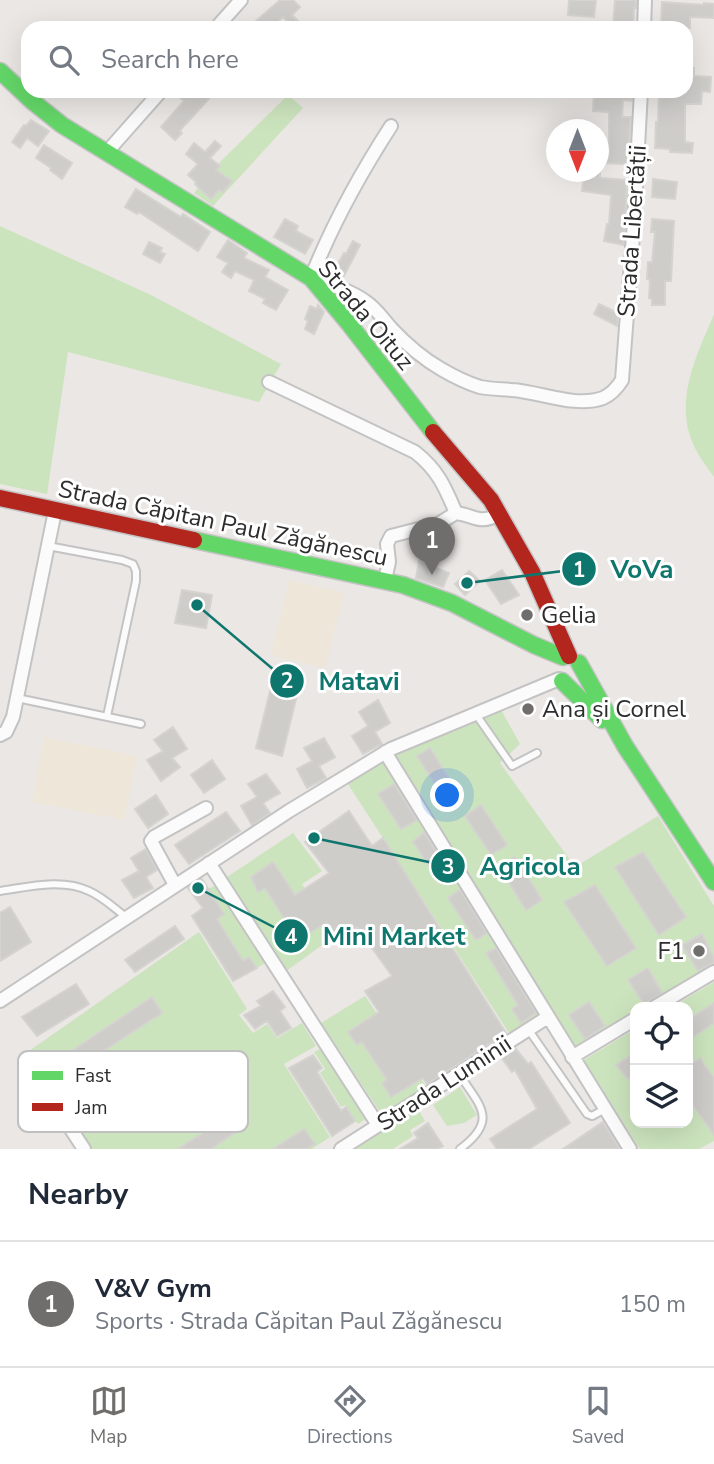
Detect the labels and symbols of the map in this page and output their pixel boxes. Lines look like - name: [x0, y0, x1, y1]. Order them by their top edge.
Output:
- north arrow: [546, 119, 609, 182]
- street label: Strada Libertății: [610, 144, 654, 318]
- street label: Strada Oituz: [311, 253, 421, 377]
- street label: Strada Căpitan Paul Zăgănescu: [55, 472, 391, 574]
- pin: 1: [409, 517, 455, 575]
- callout: VoVa: [562, 546, 688, 593]
- text: VoVa: [609, 552, 674, 587]
- text: 1: [573, 556, 585, 584]
- place label: Gelia: [541, 599, 597, 631]
- marker: Gelia: [519, 607, 535, 623]
- callout: Matavi: [270, 657, 414, 704]
- text: Matavi: [318, 664, 400, 699]
- text: 2: [281, 667, 293, 695]
- place label: Ana și Cornel: [542, 693, 686, 725]
- marker: Ana și Cornel: [520, 701, 536, 717]
- your location: [430, 778, 464, 812]
- callout: Agricola: [431, 843, 595, 890]
- text: Agricola: [479, 849, 581, 884]
- text: 3: [442, 853, 454, 881]
- callout: Mini Market: [274, 913, 479, 960]
- text: Mini Market: [323, 919, 466, 954]
- text: 4: [285, 923, 298, 951]
- place label: F1: [657, 935, 685, 967]
- marker: F1: [691, 943, 707, 959]
- street label: Strada Luminii: [371, 1028, 517, 1138]
- legend: [18, 1051, 248, 1132]
- text: Fast: [75, 1063, 111, 1089]
- text: Jam: [74, 1095, 108, 1121]

